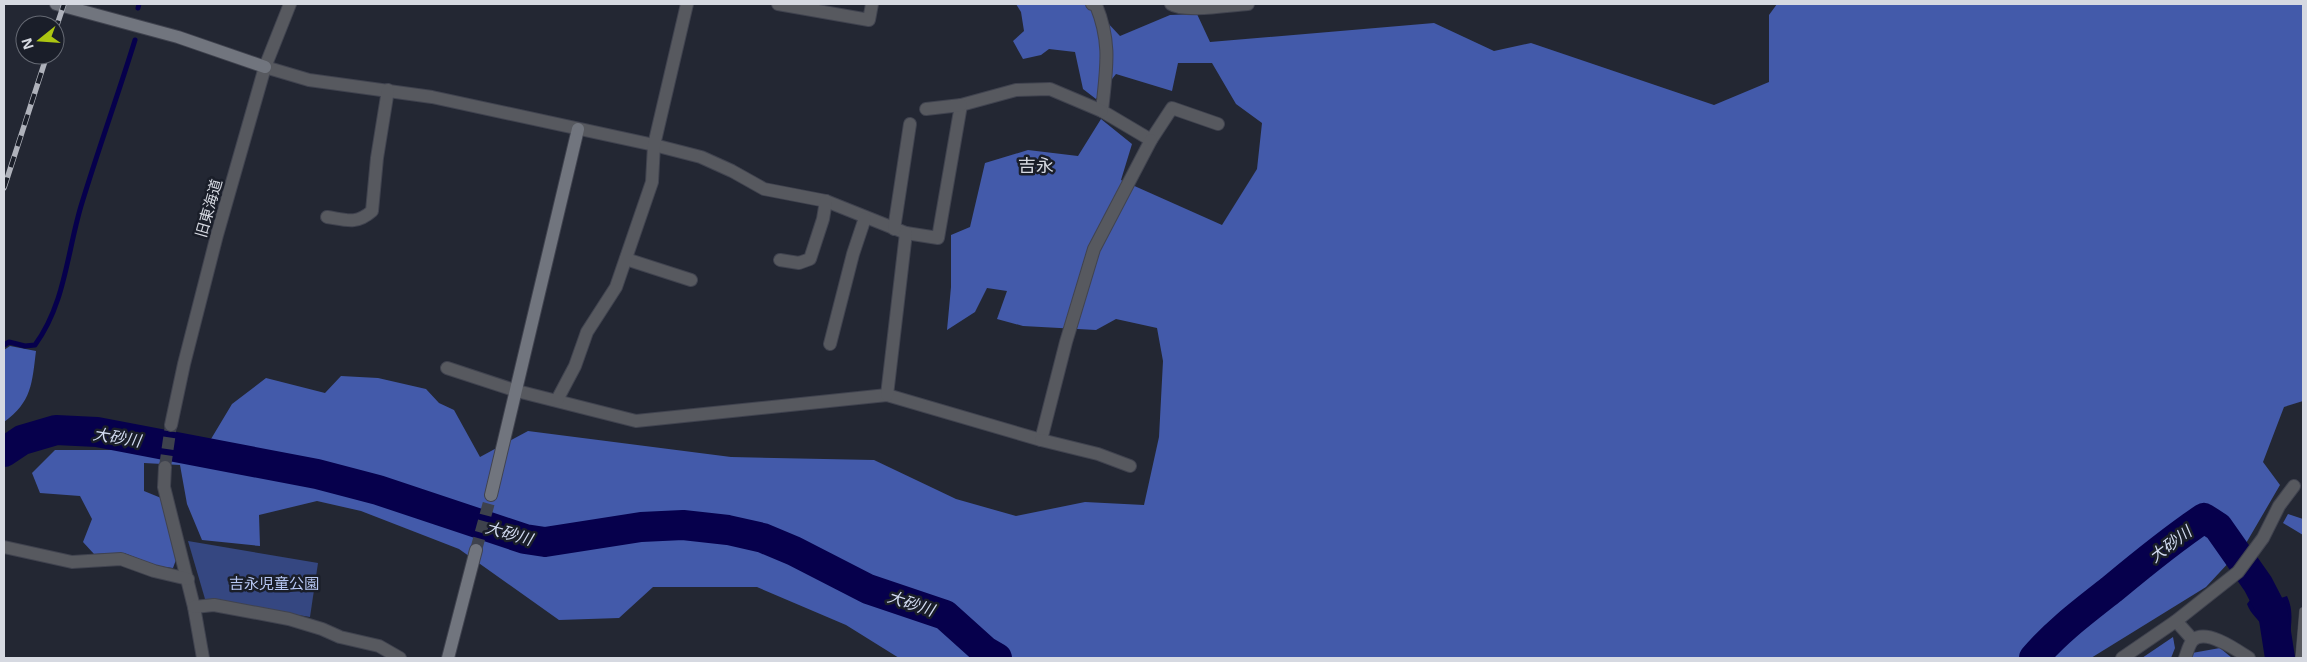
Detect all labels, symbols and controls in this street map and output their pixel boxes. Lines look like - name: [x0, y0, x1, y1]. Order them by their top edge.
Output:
- north arrow: [15, 15, 65, 65]
- text: N: [16, 36, 38, 52]
- district label: 吉永: [1018, 153, 1054, 177]
- street label: 旧東海道: [190, 176, 226, 240]
- water label: 大砂川: [92, 422, 144, 452]
- water label: 大砂川: [483, 516, 537, 551]
- water label: 大砂川: [2144, 520, 2197, 567]
- park label: 吉永児童公園: [229, 573, 319, 593]
- water label: 大砂川: [885, 585, 939, 621]

